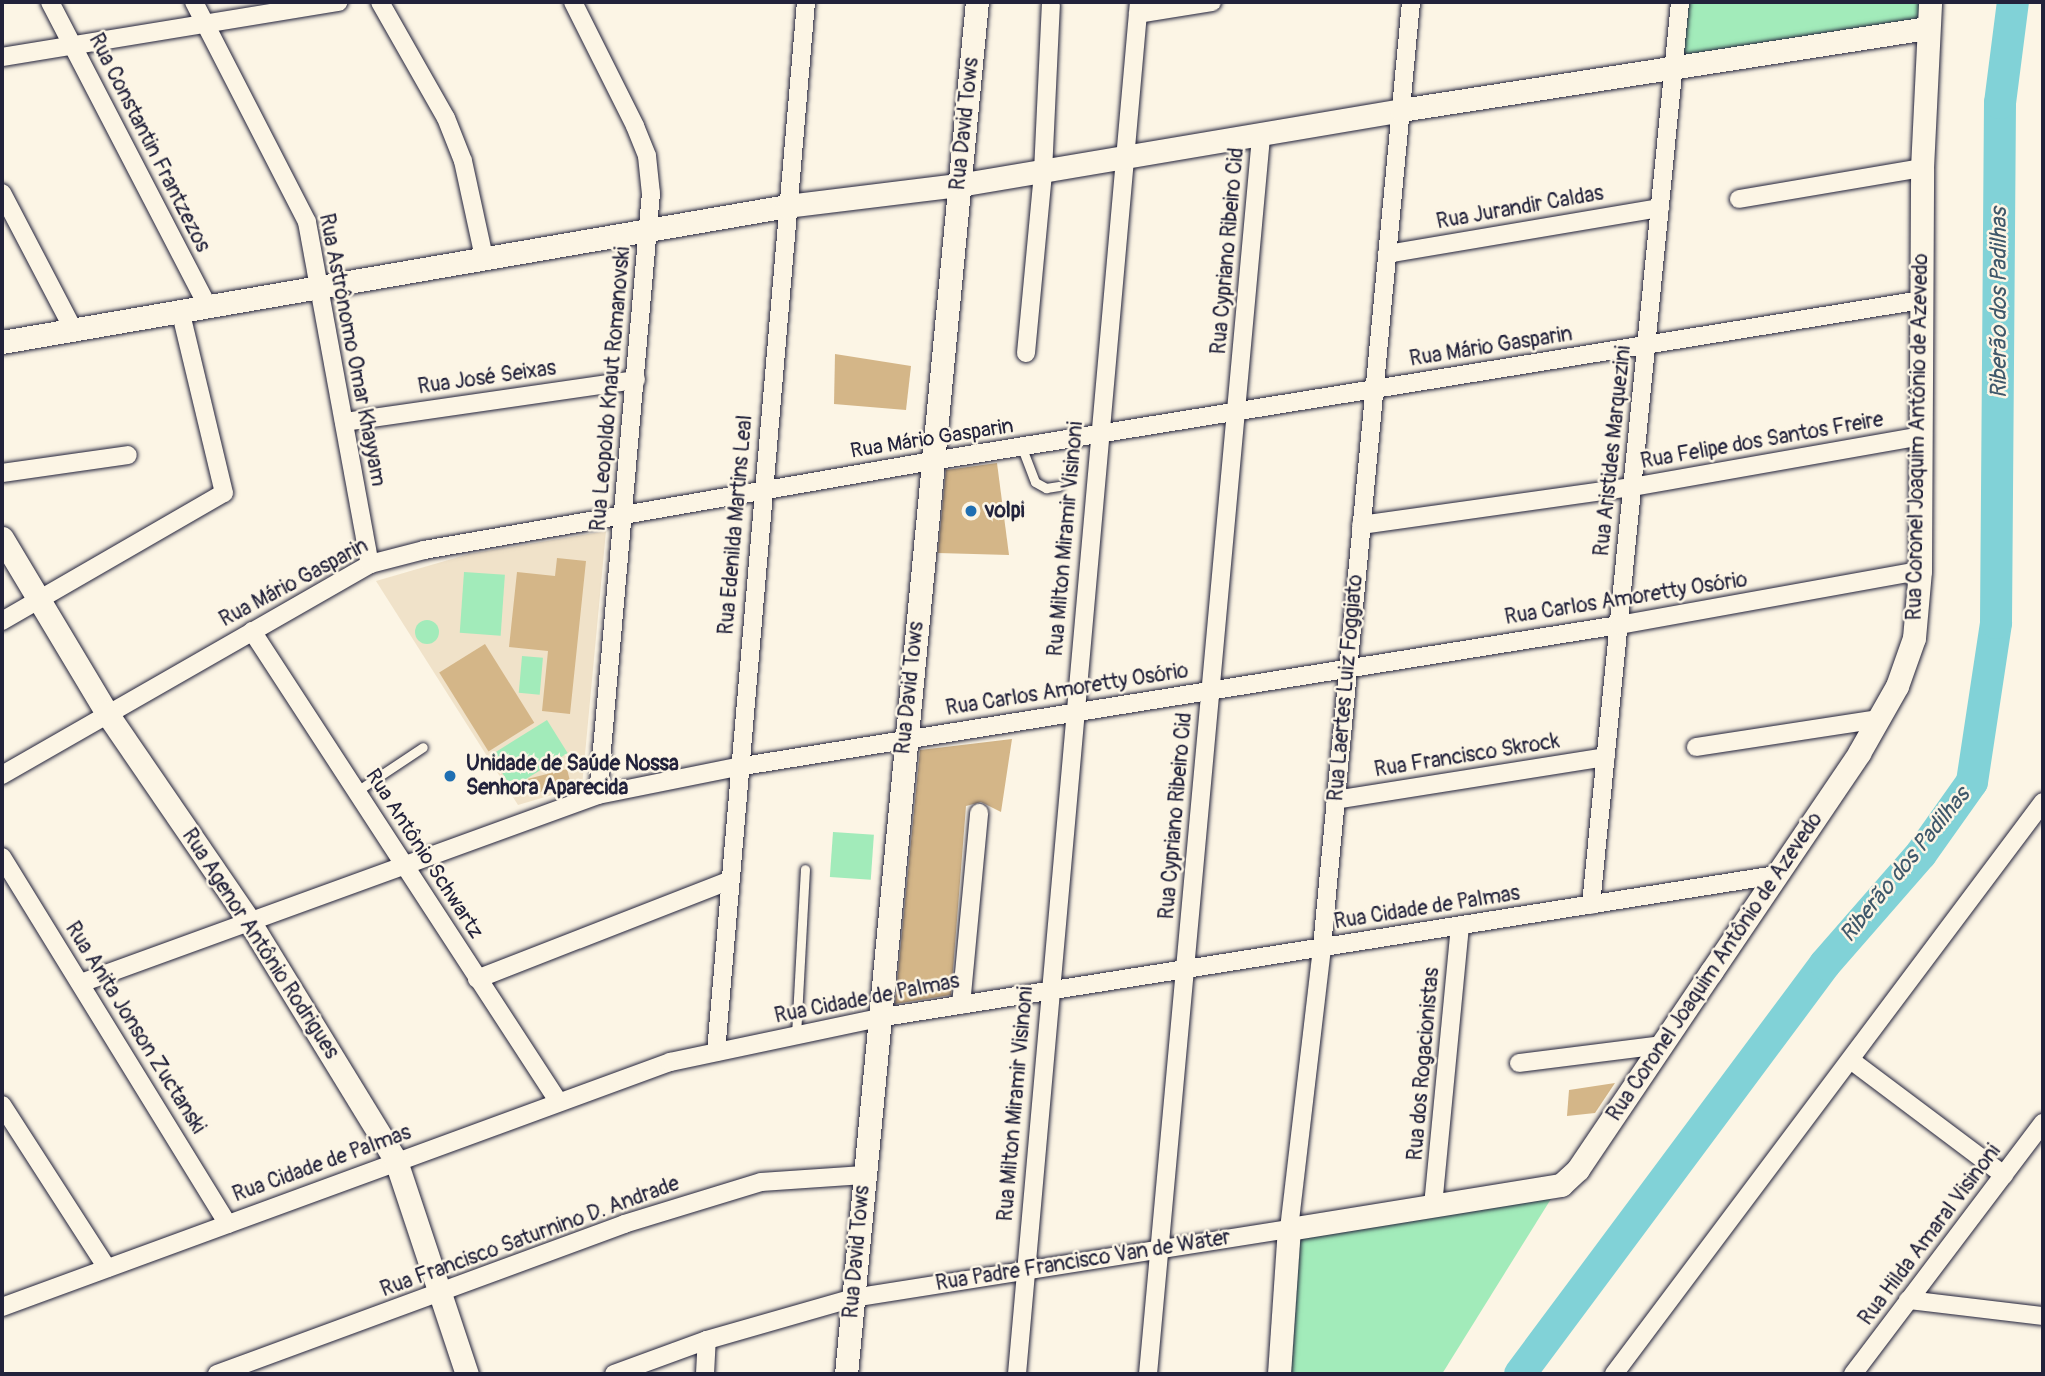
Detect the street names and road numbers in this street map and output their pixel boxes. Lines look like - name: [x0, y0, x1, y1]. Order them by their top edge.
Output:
- street label: Rua Constantin Frantzezos: [83, 29, 215, 257]
- street label: Rua David Tows: [945, 56, 985, 192]
- street label: Rua Cypriano Ribeiro Cid: [1206, 147, 1250, 355]
- street label: Rua Jurandir Caldas: [1434, 181, 1606, 235]
- street label: Rua Astrônomo Omar Khayyam: [313, 211, 391, 489]
- street label: Rua Leopoldo Knaut Romanovski: [586, 246, 636, 532]
- street label: Rua Coronel Joaquim Antônio de Azevedo: [1902, 253, 1934, 621]
- street label: Rua Mário Gasparin: [1408, 322, 1574, 372]
- street label: Rua Aristides Marquezini: [1589, 345, 1637, 557]
- street label: Rua José Seixas: [416, 356, 558, 400]
- street label: Rua Felipe dos Santos Freire: [1639, 407, 1885, 475]
- street label: Rua Edenilda Martins Leal: [714, 414, 758, 636]
- street label: Rua Mário Gasparin: [849, 414, 1015, 464]
- street label: Rua Milton Miramir Visinoni: [1043, 421, 1089, 657]
- street label: Rua Mário Gasparin: [215, 533, 373, 633]
- street label: Rua Carlos Amoretty Osório: [1503, 567, 1749, 631]
- street label: Rua Laertes Luiz Foggiato: [1324, 574, 1368, 802]
- street label: Rua David Tows: [890, 620, 930, 756]
- street label: Rua Carlos Amoretty Osório: [944, 658, 1190, 722]
- street label: Rua Cypriano Ribeiro Cid: [1154, 712, 1198, 920]
- street label: Rua Francisco Skrock: [1373, 729, 1561, 783]
- street label: Rua Antônio Schwartz: [360, 764, 488, 944]
- street label: Rua Coronel Joaquim Antônio de Azevedo: [1602, 808, 1828, 1126]
- street label: Rua Agenor Antônio Rodrigues: [176, 824, 344, 1064]
- street label: Rua Cidade de Palmas: [1332, 881, 1522, 935]
- street label: Rua Anita Jonson Zuctanski: [59, 917, 211, 1139]
- street label: Rua dos Rogacionistas: [1403, 966, 1445, 1162]
- street label: Rua Cidade de Palmas: [772, 969, 962, 1029]
- street label: Rua Milton Miramir Visinoni: [993, 986, 1039, 1222]
- street label: Rua Cidade de Palmas: [229, 1120, 415, 1208]
- street label: Rua Hilda Amaral Visinoni: [1854, 1139, 2006, 1331]
- street label: Rua Francisco Saturnino D. Andrade: [377, 1171, 683, 1303]
- street label: Rua David Tows: [839, 1184, 875, 1320]
- street label: Rua Padre Francisco Van de Water: [934, 1225, 1232, 1297]

